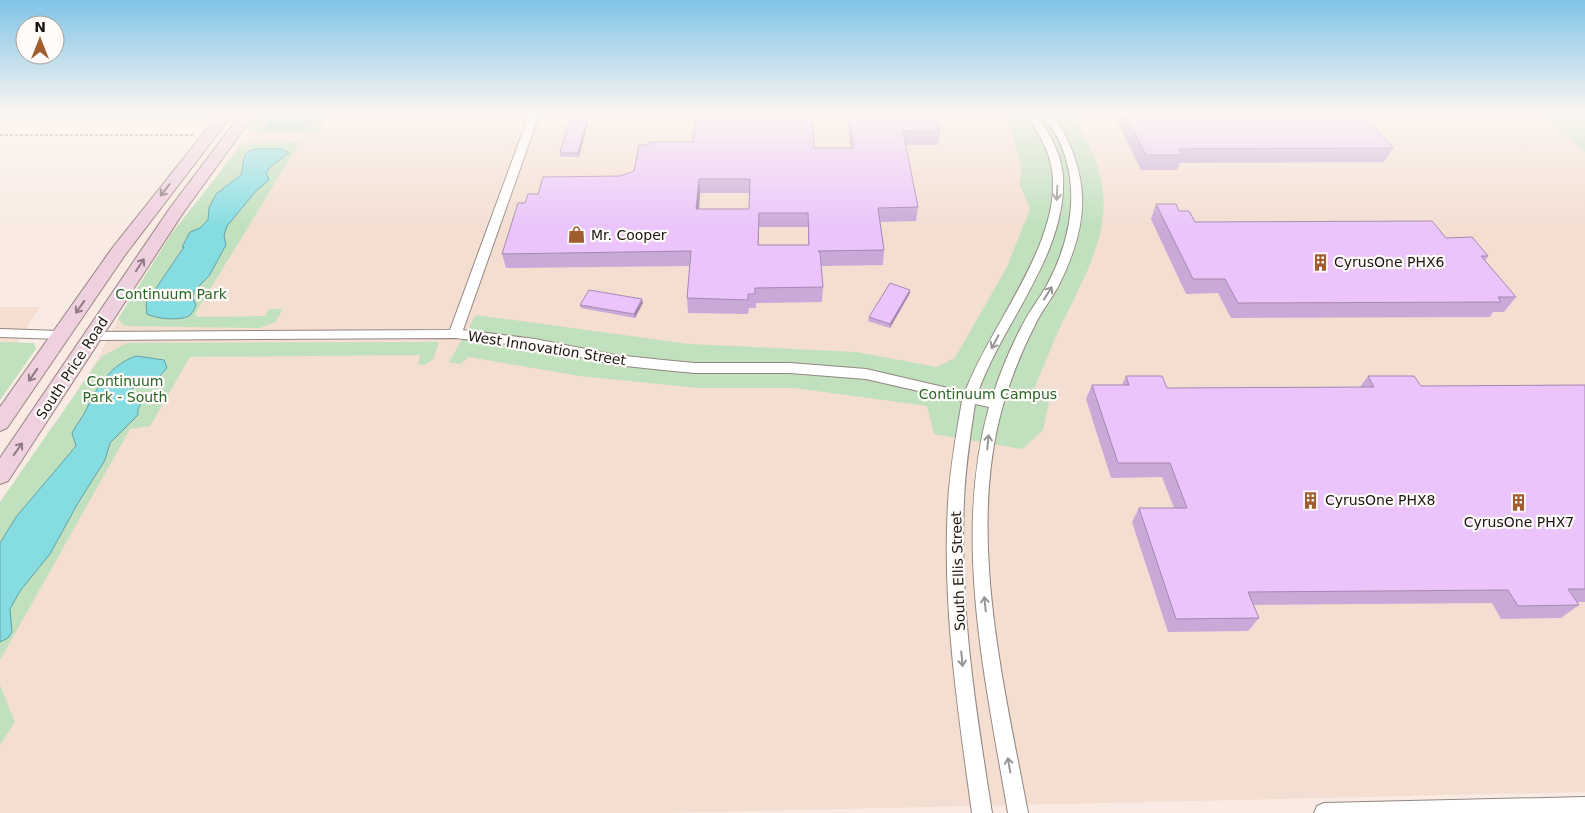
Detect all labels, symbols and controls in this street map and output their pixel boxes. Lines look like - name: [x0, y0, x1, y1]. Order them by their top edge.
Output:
- north arrow: [15, 15, 65, 65]
- text: N: [34, 19, 46, 35]
- one-way arrow: [160, 183, 170, 197]
- one-way arrow: [1052, 184, 1061, 200]
- shop icon: Mr. Cooper: [567, 225, 587, 245]
- place label: Mr. Cooper: [591, 227, 667, 243]
- building icon: CyrusOne PHX6: [1310, 252, 1330, 272]
- place label: CyrusOne PHX6: [1334, 254, 1445, 270]
- one-way arrow: [135, 259, 145, 273]
- park label: Continuum Park: [115, 286, 228, 302]
- one-way arrow: [1044, 286, 1054, 300]
- one-way arrow: [75, 300, 85, 314]
- street label: South Price Road: [33, 314, 111, 422]
- street label: West Innovation Street: [467, 328, 628, 368]
- one-way arrow: [990, 334, 1000, 349]
- one-way arrow: [28, 368, 38, 382]
- park label: Continuum Park - South: [83, 373, 167, 405]
- park label: Continuum Campus: [919, 386, 1057, 402]
- one-way arrow: [983, 435, 993, 451]
- one-way arrow: [13, 442, 23, 456]
- building icon: CyrusOne PHX8: [1301, 490, 1321, 510]
- place label: CyrusOne PHX8: [1325, 492, 1435, 508]
- building icon: CyrusOne PHX7: [1509, 492, 1529, 512]
- street label: South Ellis Street: [948, 510, 968, 631]
- place label: CyrusOne PHX7: [1464, 514, 1574, 530]
- one-way arrow: [980, 597, 990, 613]
- one-way arrow: [958, 651, 967, 667]
- one-way arrow: [1004, 757, 1014, 773]

